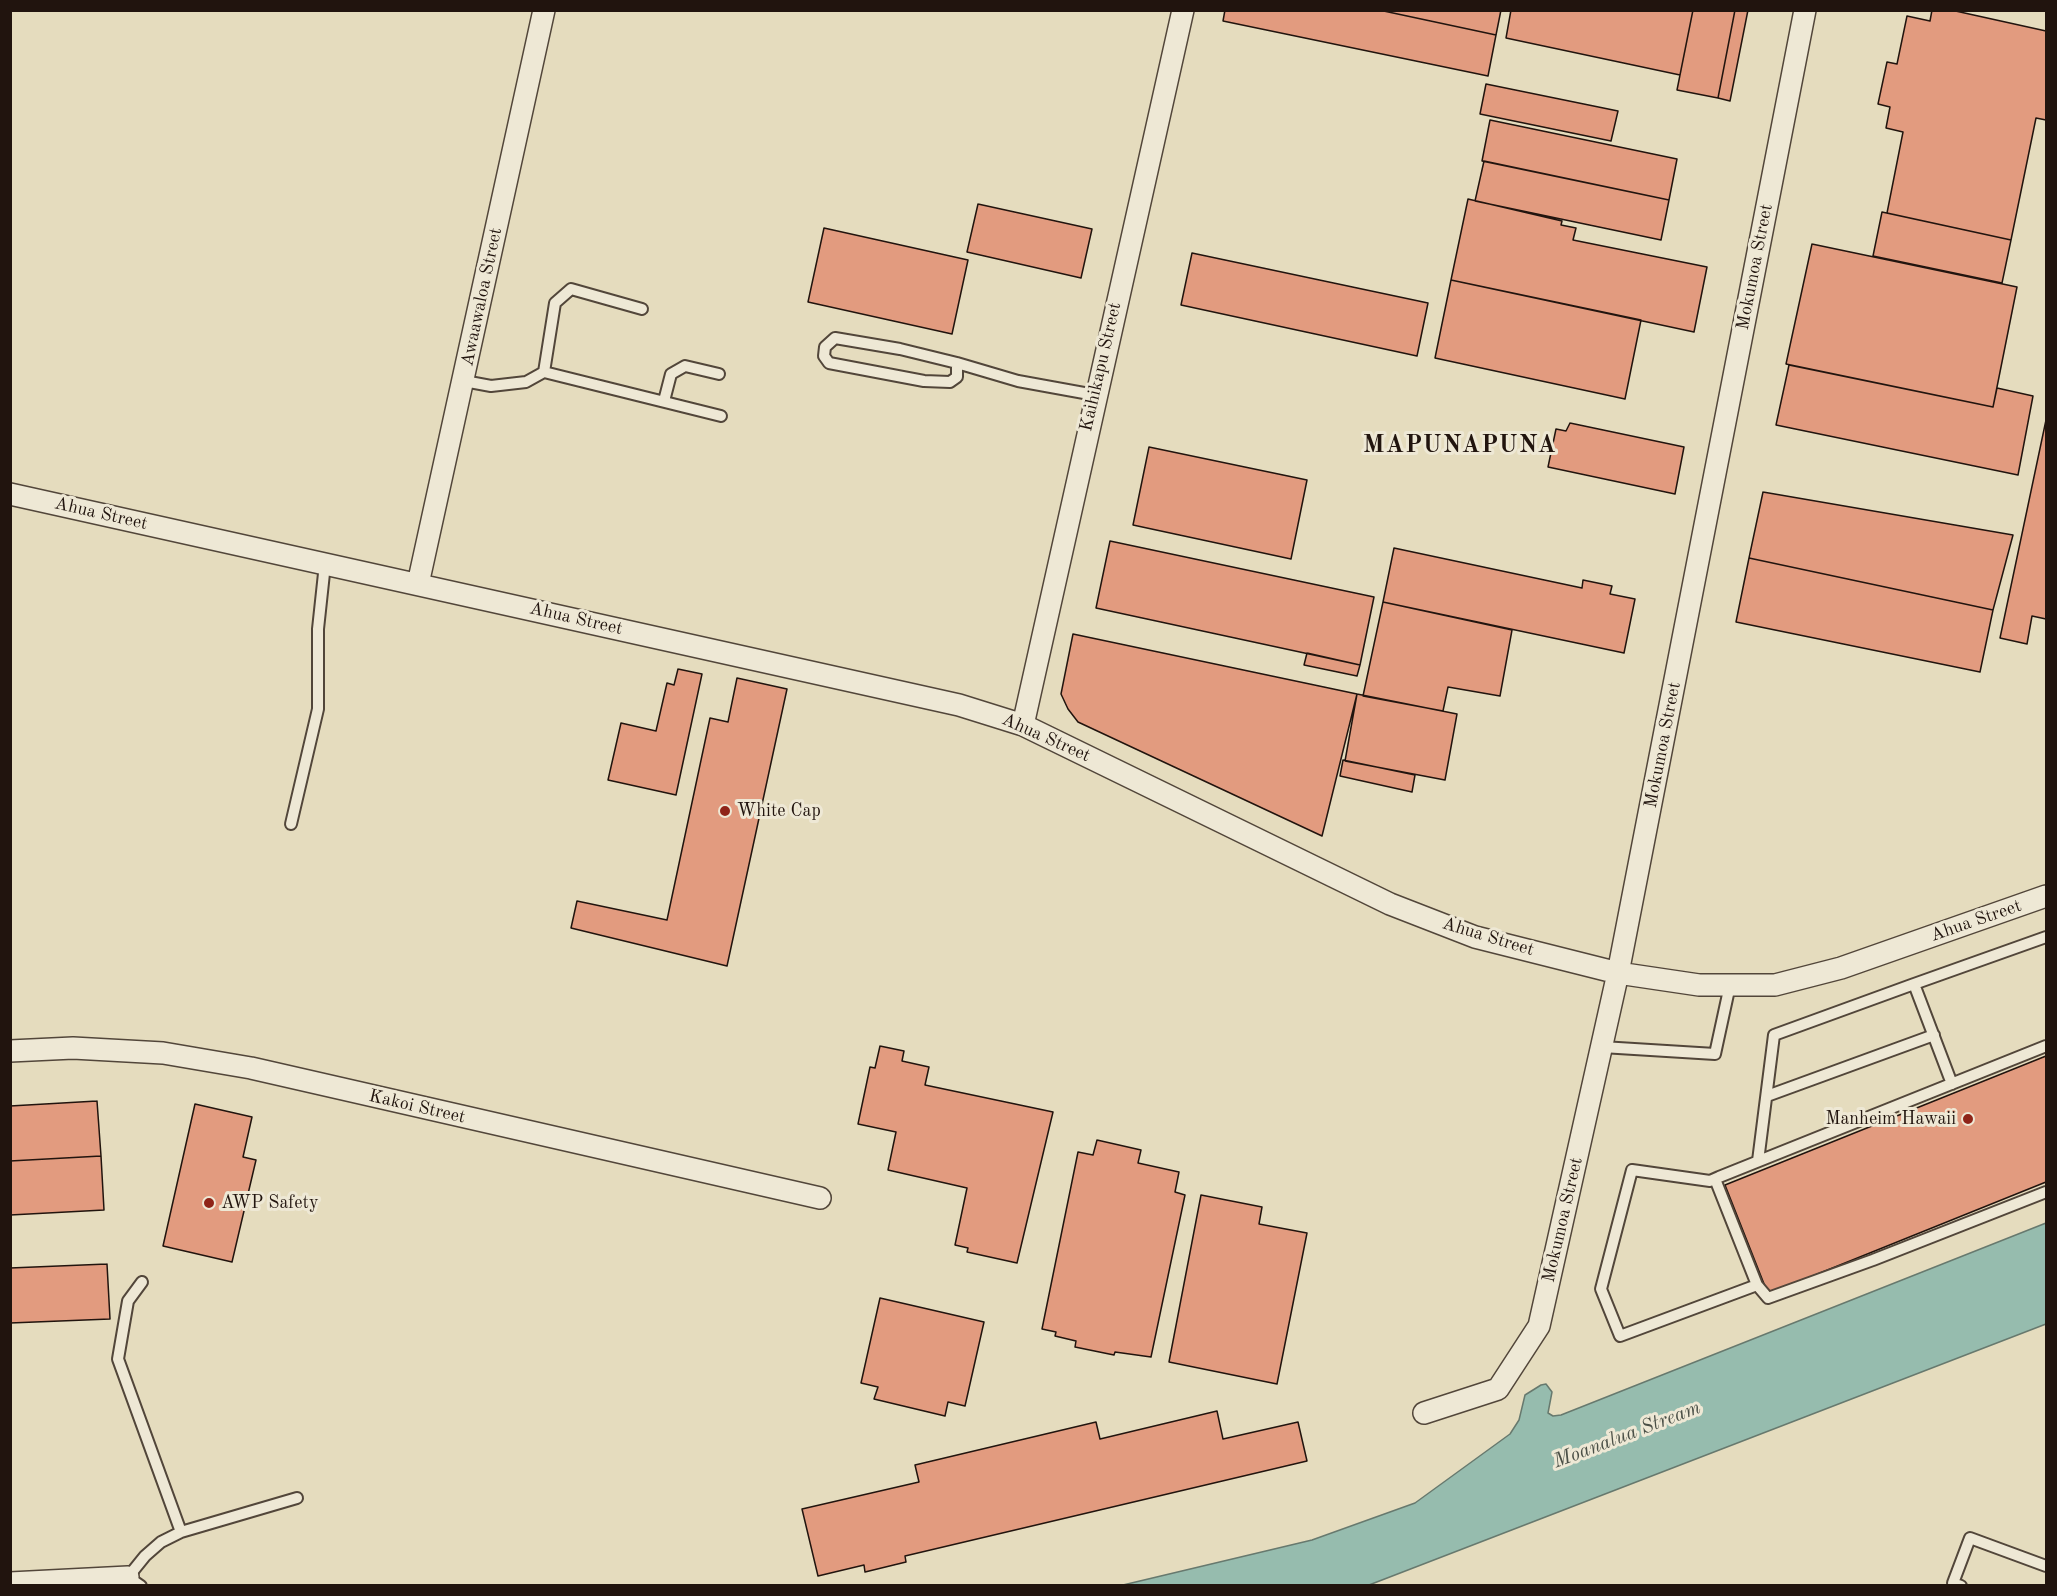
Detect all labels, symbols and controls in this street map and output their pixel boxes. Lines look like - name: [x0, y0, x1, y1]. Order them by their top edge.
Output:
- street label: Mokumoa Street: [1732, 202, 1778, 332]
- street label: Awaawaloa Street: [457, 226, 507, 368]
- street label: Kaihikapu Street: [1076, 300, 1126, 434]
- district label: MAPUNAPUNA: [1363, 432, 1557, 460]
- street label: Ahua Street: [52, 493, 150, 535]
- street label: Ahua Street: [527, 598, 625, 640]
- street label: Mokumoa Street: [1640, 680, 1686, 810]
- street label: Ahua Street: [998, 709, 1094, 767]
- place label: White Cap: [737, 800, 821, 822]
- marker: White Cap: [718, 804, 732, 818]
- street label: Ahua Street: [1928, 895, 2024, 947]
- street label: Ahua Street: [1440, 913, 1536, 961]
- street label: Kakoi Street: [367, 1085, 467, 1129]
- place label: Manheim Hawaii: [1825, 1108, 1956, 1130]
- marker: Manheim Hawaii: [1961, 1112, 1975, 1126]
- street label: Mokumoa Street: [1538, 1155, 1588, 1285]
- place label: AWP Safety: [221, 1192, 318, 1214]
- marker: AWP Safety: [202, 1196, 216, 1210]
- water label: Moanalua Stream: [1550, 1396, 1704, 1474]

